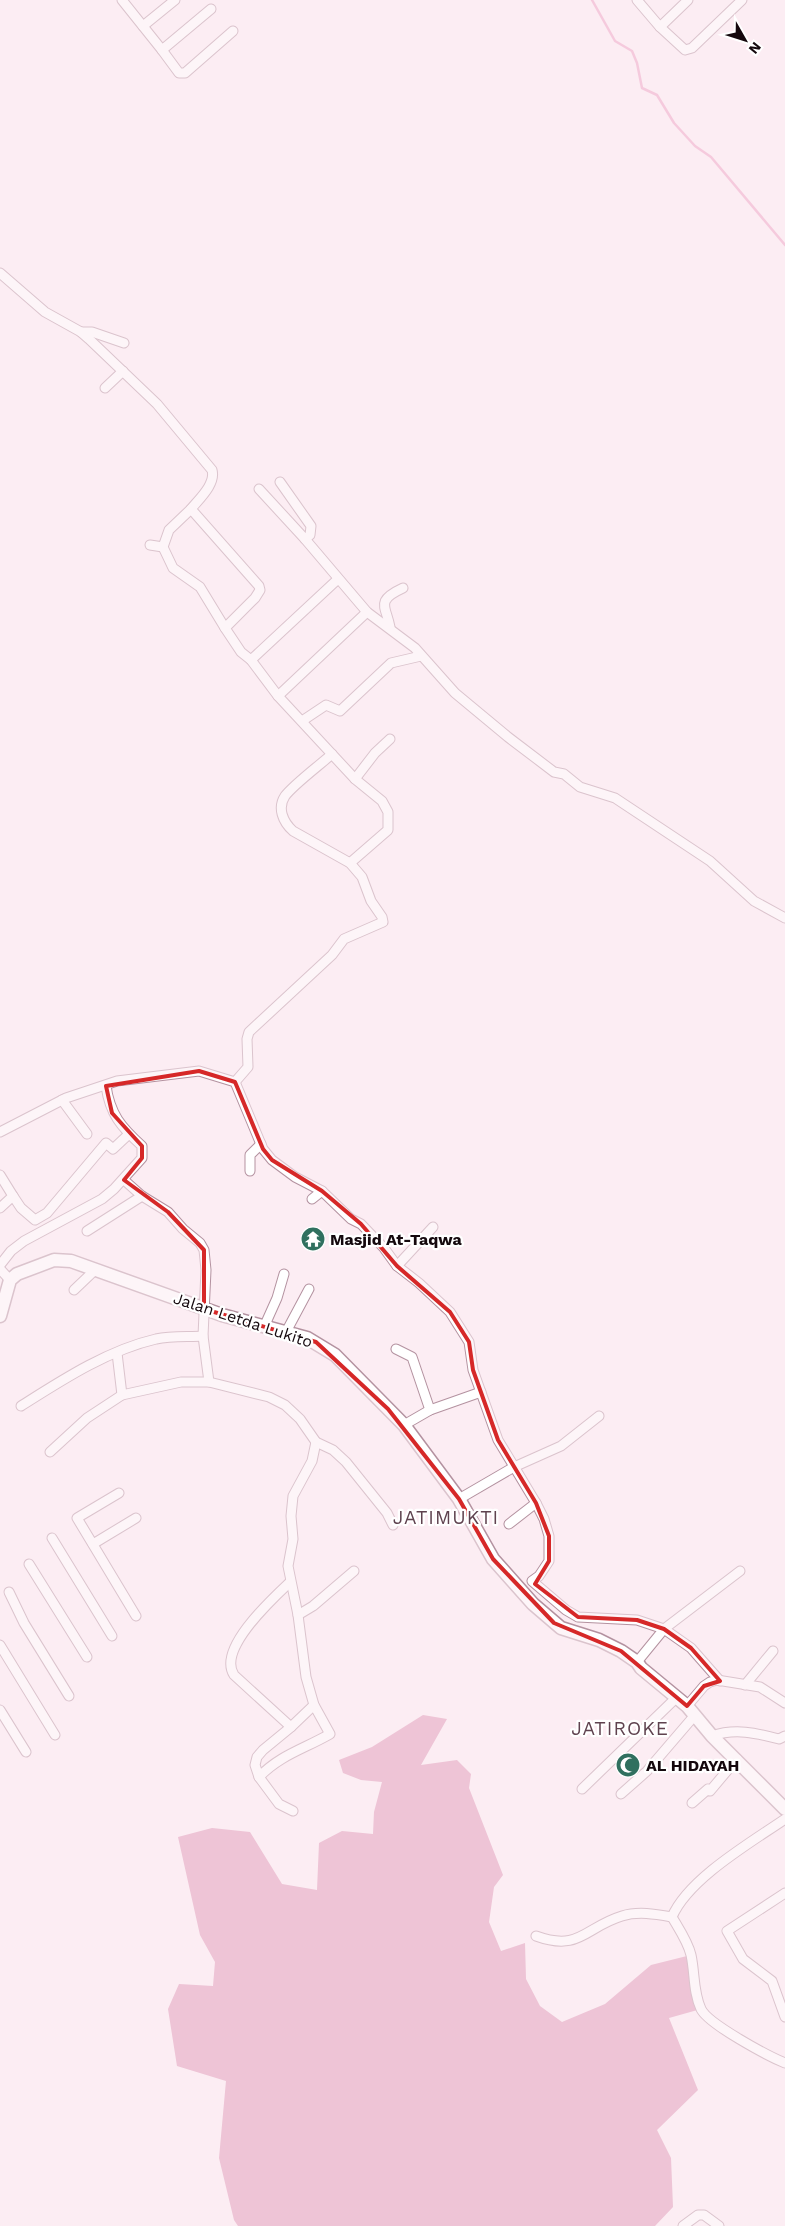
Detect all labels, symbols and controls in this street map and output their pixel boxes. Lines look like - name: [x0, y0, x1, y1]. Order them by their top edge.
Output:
- north arrow: [720, 15, 770, 65]
- text: N: [746, 39, 765, 57]
- temple icon: Masjid At-Taqwa: [300, 1226, 326, 1252]
- place label: Masjid At-Taqwa: [330, 1230, 463, 1249]
- street label: Jalan Letda Lukito: [171, 1289, 315, 1351]
- district label: JATIMUKTI: [393, 1506, 499, 1529]
- district label: JATIROKE: [571, 1717, 669, 1740]
- mosque icon: AL HIDAYAH: [615, 1752, 641, 1778]
- place label: AL HIDAYAH: [646, 1756, 739, 1775]

